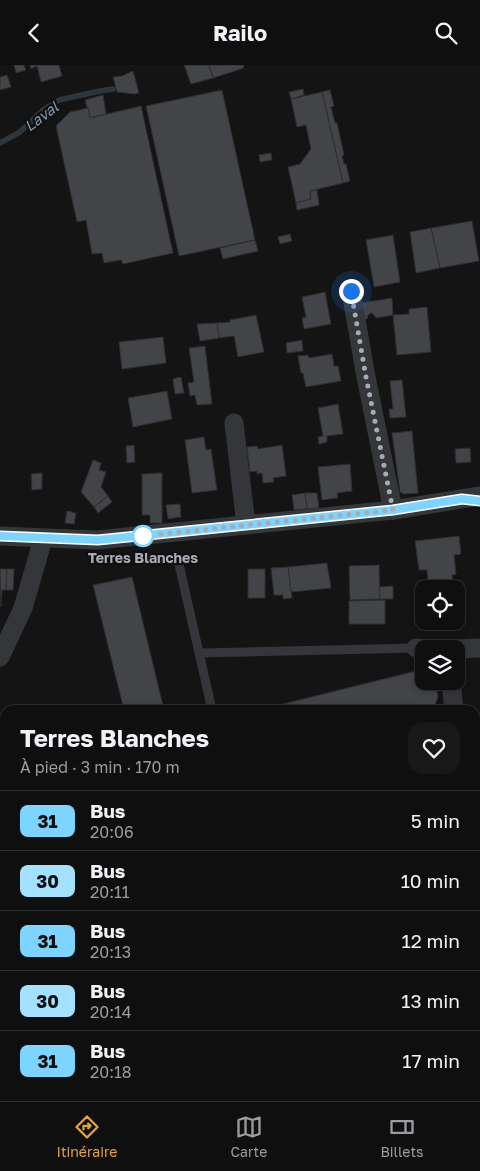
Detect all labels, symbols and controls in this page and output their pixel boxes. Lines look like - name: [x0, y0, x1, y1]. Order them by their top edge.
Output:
- icon: back: [20, 19, 48, 47]
- text: Railo: [213, 19, 267, 46]
- icon: search: [432, 19, 460, 47]
- water label: Laval: [20, 97, 63, 135]
- your location: [339, 279, 364, 304]
- marker: Terres Blanches: [132, 525, 154, 547]
- place label: Terres Blanches: [88, 549, 198, 566]
- map controls: [415, 580, 465, 690]
- button: locate: [415, 580, 465, 630]
- button: layers: [415, 640, 465, 690]
- button: heart: [408, 722, 460, 774]
- text: Terres Blanches: [20, 723, 209, 752]
- text: À pied · 3 min · 170 m: [20, 757, 180, 777]
- text: Bus: [90, 799, 125, 822]
- text: 5 min: [411, 809, 460, 832]
- text: 31: [37, 810, 58, 832]
- text: 20:06: [90, 822, 134, 842]
- text: Bus: [90, 859, 125, 882]
- text: 10 min: [401, 869, 460, 892]
- text: 30: [36, 870, 59, 892]
- text: 20:11: [90, 882, 130, 902]
- text: Bus: [90, 919, 125, 942]
- text: 12 min: [401, 929, 460, 952]
- text: 31: [37, 930, 58, 952]
- text: 20:13: [90, 942, 131, 962]
- text: Bus: [90, 979, 125, 1002]
- text: 13 min: [401, 989, 460, 1012]
- text: 30: [36, 990, 59, 1012]
- text: 20:14: [90, 1002, 132, 1022]
- text: Bus: [90, 1039, 125, 1062]
- text: 17 min: [402, 1049, 460, 1072]
- text: 31: [37, 1050, 58, 1072]
- text: 20:18: [90, 1062, 132, 1082]
- tab: Itinéraire: [57, 1113, 117, 1160]
- tab: Carte: [230, 1113, 267, 1160]
- tab: Billets: [380, 1113, 423, 1160]

